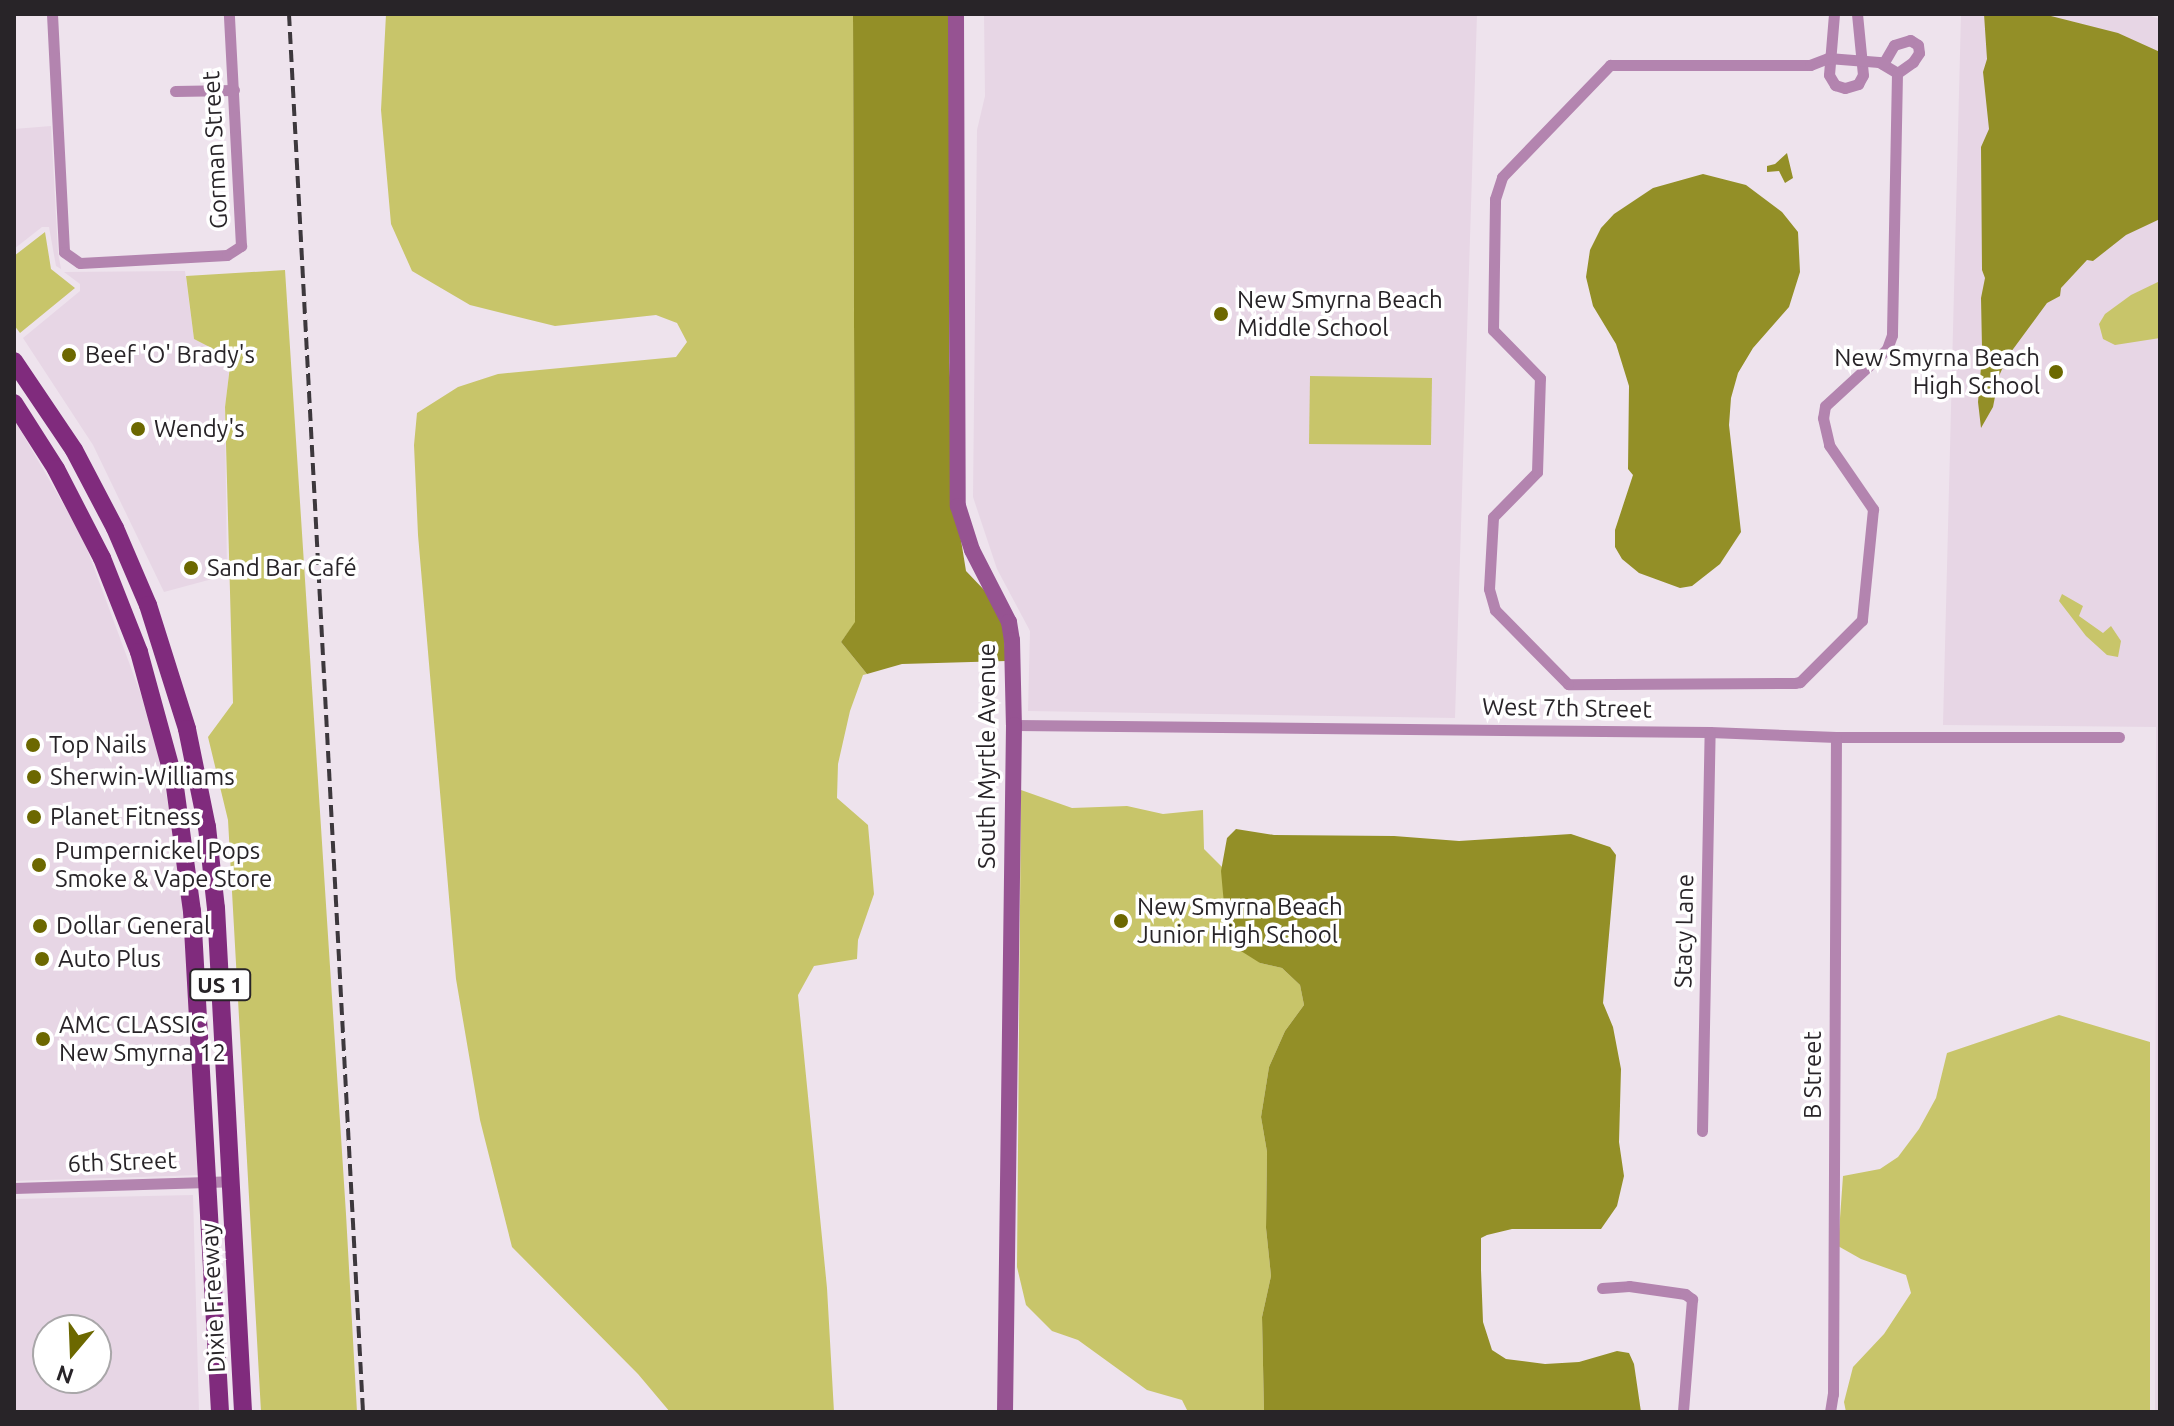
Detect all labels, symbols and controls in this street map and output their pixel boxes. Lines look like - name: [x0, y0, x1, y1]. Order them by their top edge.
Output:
- street label: Gorman Street: [196, 70, 234, 230]
- place label: New Smyrna Beach Middle School: [1237, 286, 1443, 342]
- marker: New Smyrna Beach Middle School: [1212, 305, 1230, 323]
- place label: Beef 'O' Brady's: [85, 341, 255, 369]
- place label: New Smyrna Beach High School: [1834, 344, 2040, 400]
- marker: Beef 'O' Brady's: [60, 346, 78, 364]
- marker: New Smyrna Beach High School: [2047, 363, 2065, 381]
- place label: Wendy's: [154, 415, 245, 443]
- marker: Wendy's: [129, 420, 147, 438]
- place label: Sand Bar Café: [207, 554, 357, 582]
- marker: Sand Bar Café: [182, 559, 200, 577]
- street label: South Myrtle Avenue: [973, 643, 1001, 869]
- street label: West 7th Street: [1482, 692, 1652, 724]
- place label: Top Nails: [49, 731, 147, 759]
- marker: Top Nails: [24, 736, 42, 754]
- place label: Sherwin-Williams: [50, 763, 235, 791]
- marker: Sherwin-Williams: [25, 768, 43, 786]
- place label: Planet Fitness: [50, 803, 201, 831]
- marker: Planet Fitness: [25, 808, 43, 826]
- place label: Pumpernickel Pops Smoke & Vape Store: [55, 837, 272, 893]
- marker: Pumpernickel Pops Smoke & Vape Store: [30, 856, 48, 874]
- street label: Stacy Lane: [1669, 874, 1699, 988]
- place label: New Smyrna Beach Junior High School: [1137, 893, 1343, 949]
- place label: Dollar General: [56, 912, 210, 940]
- marker: New Smyrna Beach Junior High School: [1112, 912, 1130, 930]
- marker: Dollar General: [31, 917, 49, 935]
- place label: Auto Plus: [58, 945, 161, 973]
- marker: Auto Plus: [33, 950, 51, 968]
- road number: US 1: [188, 967, 252, 1003]
- place label: AMC CLASSIC New Smyrna 12: [59, 1011, 226, 1067]
- marker: AMC CLASSIC New Smyrna 12: [34, 1030, 52, 1048]
- street label: B Street: [1799, 1031, 1827, 1119]
- street label: 6th Street: [67, 1146, 177, 1178]
- street label: Dixie Freeway: [195, 1222, 231, 1374]
- north arrow: [32, 1314, 112, 1394]
- text: N: [53, 1361, 77, 1390]

